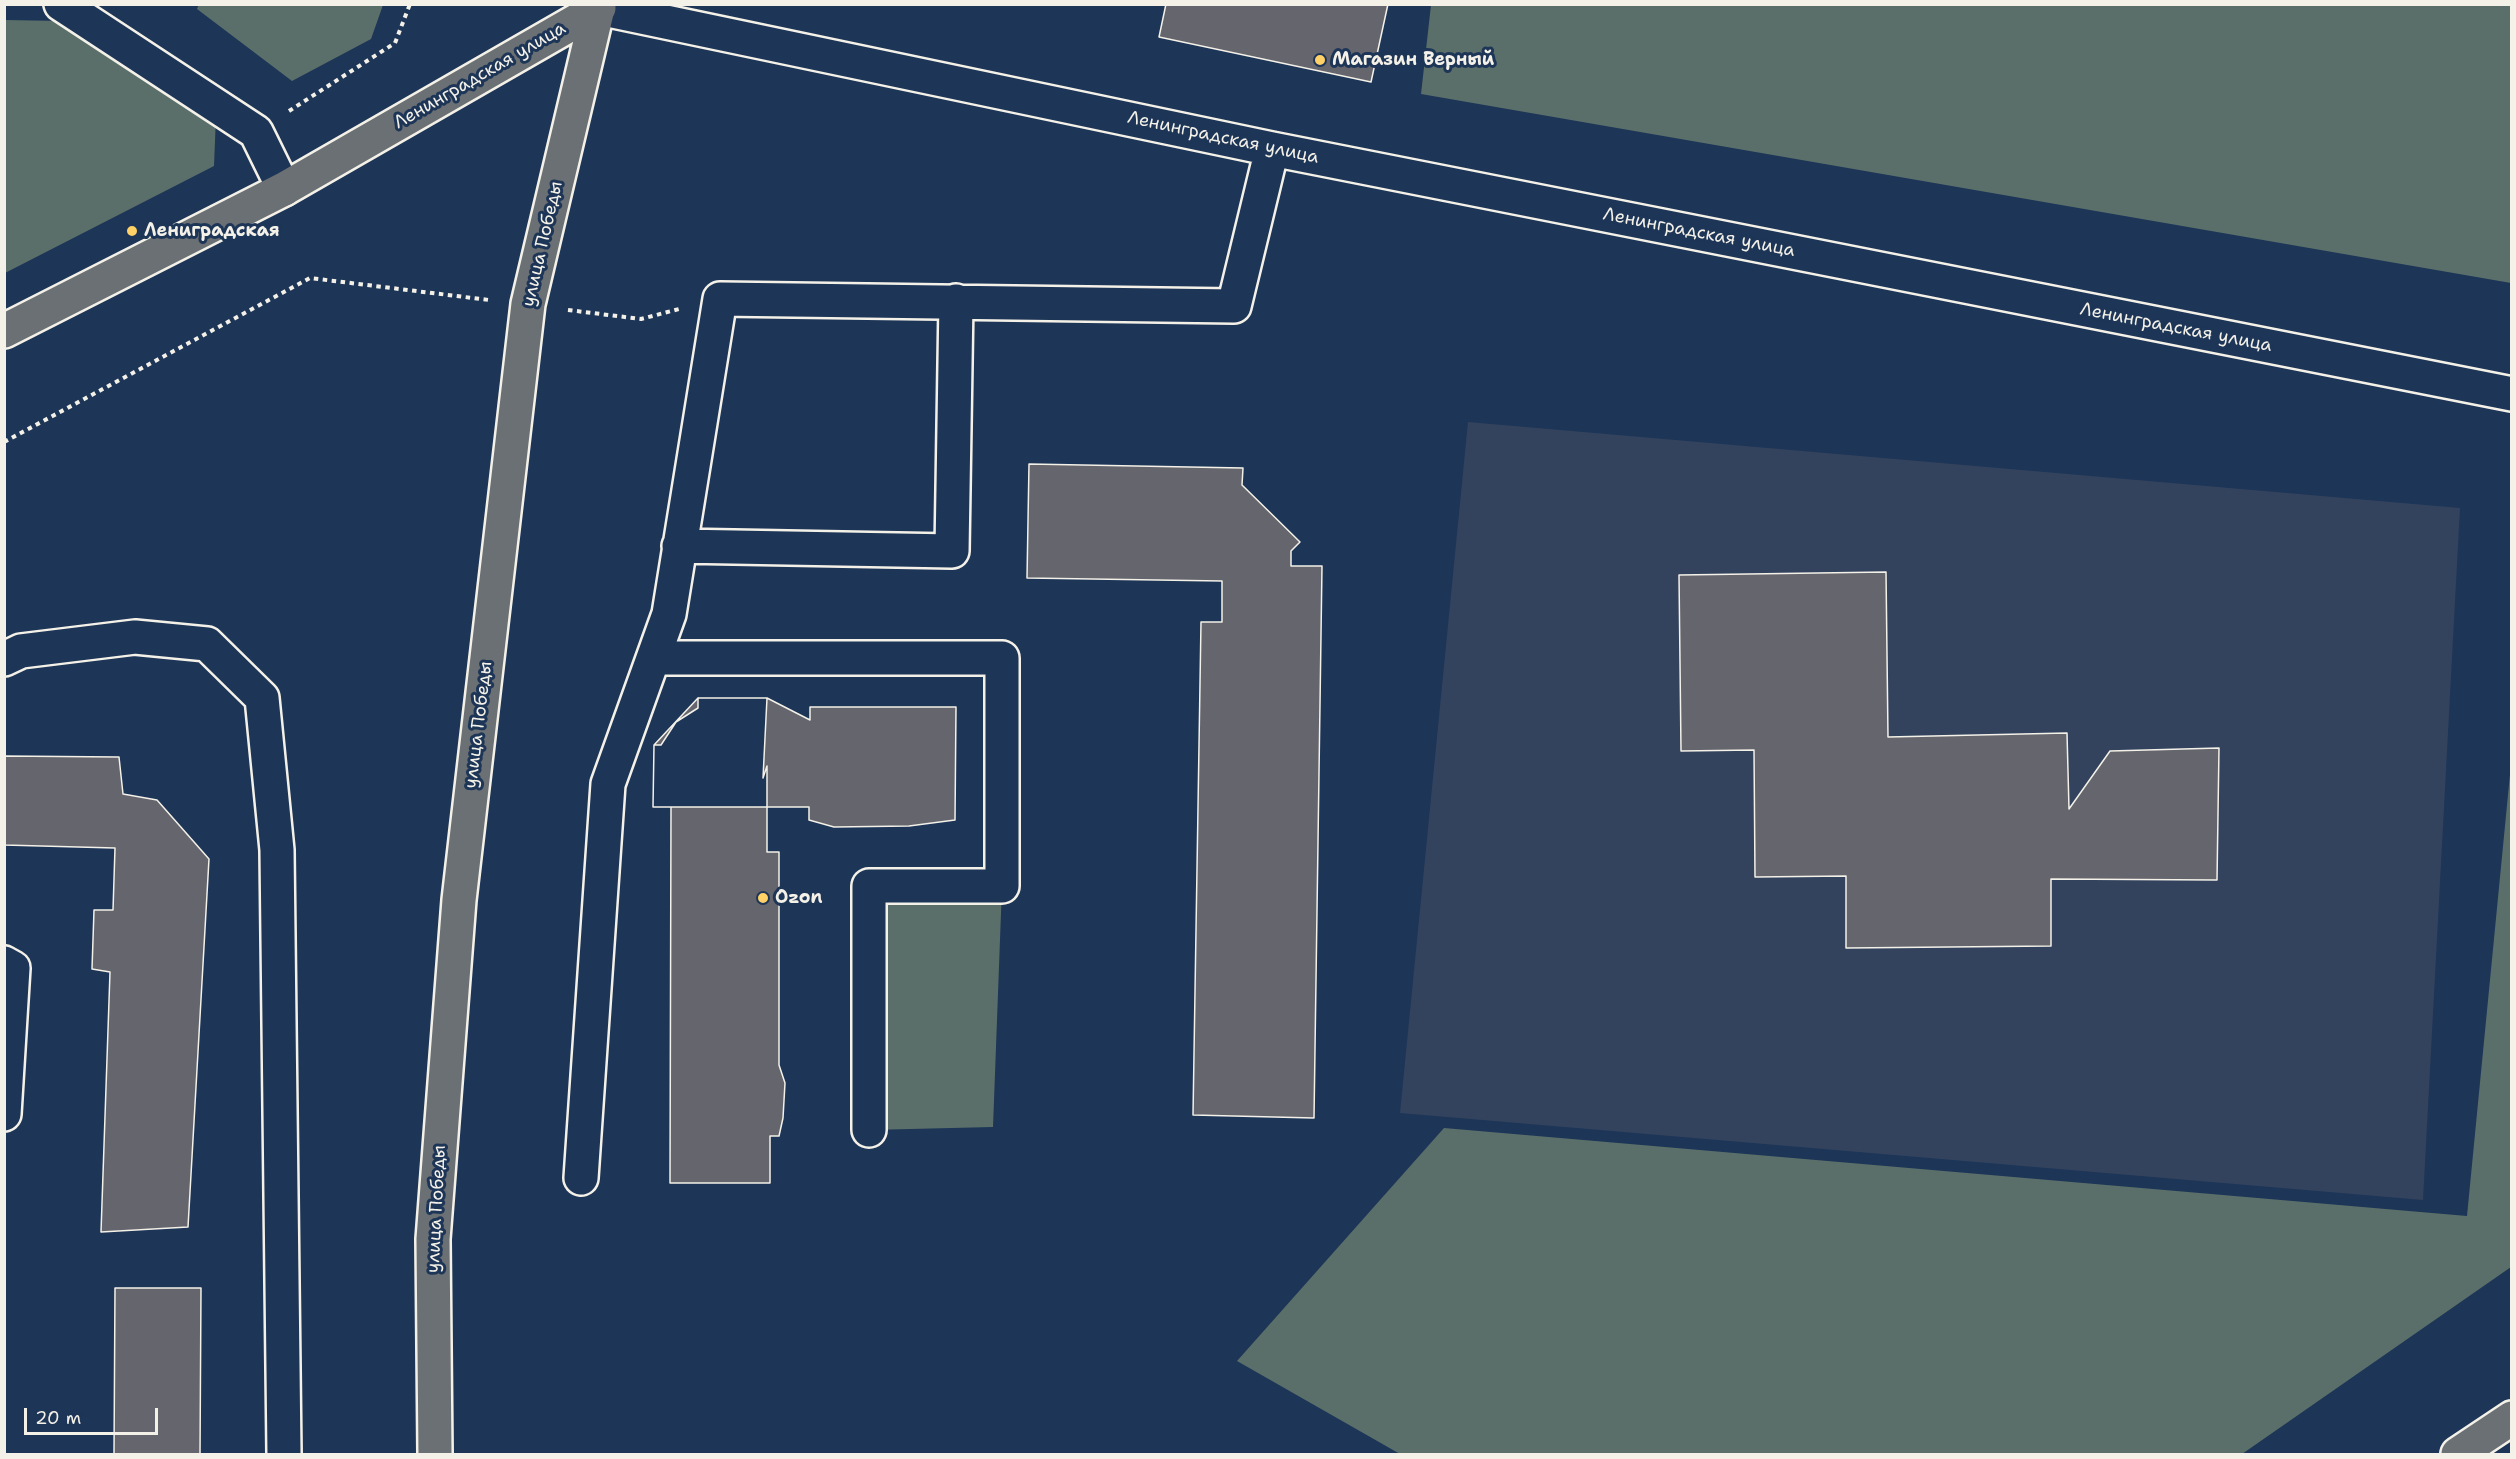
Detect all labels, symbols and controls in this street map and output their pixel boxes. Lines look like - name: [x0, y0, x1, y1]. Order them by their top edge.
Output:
- street label: Ленинградская улица: [390, 18, 570, 134]
- place label: Магазин Верный: [1332, 49, 1494, 71]
- marker: Магазин Верный: [1313, 53, 1327, 67]
- street label: Ленинградская улица: [1125, 107, 1321, 169]
- street label: улица Победы: [518, 179, 568, 309]
- street label: Ленинградская улица: [1601, 204, 1797, 262]
- place label: Лениградская: [144, 220, 280, 242]
- marker: Лениградская: [125, 224, 139, 238]
- street label: Ленинградская улица: [2078, 299, 2274, 357]
- street label: улица Победы: [460, 660, 498, 790]
- place label: Ozon: [775, 887, 822, 909]
- marker: Ozon: [756, 891, 770, 905]
- street label: улица Победы: [423, 1145, 451, 1273]
- scale bar: [27, 1396, 160, 1434]
- text: 20 m: [35, 1406, 81, 1430]

